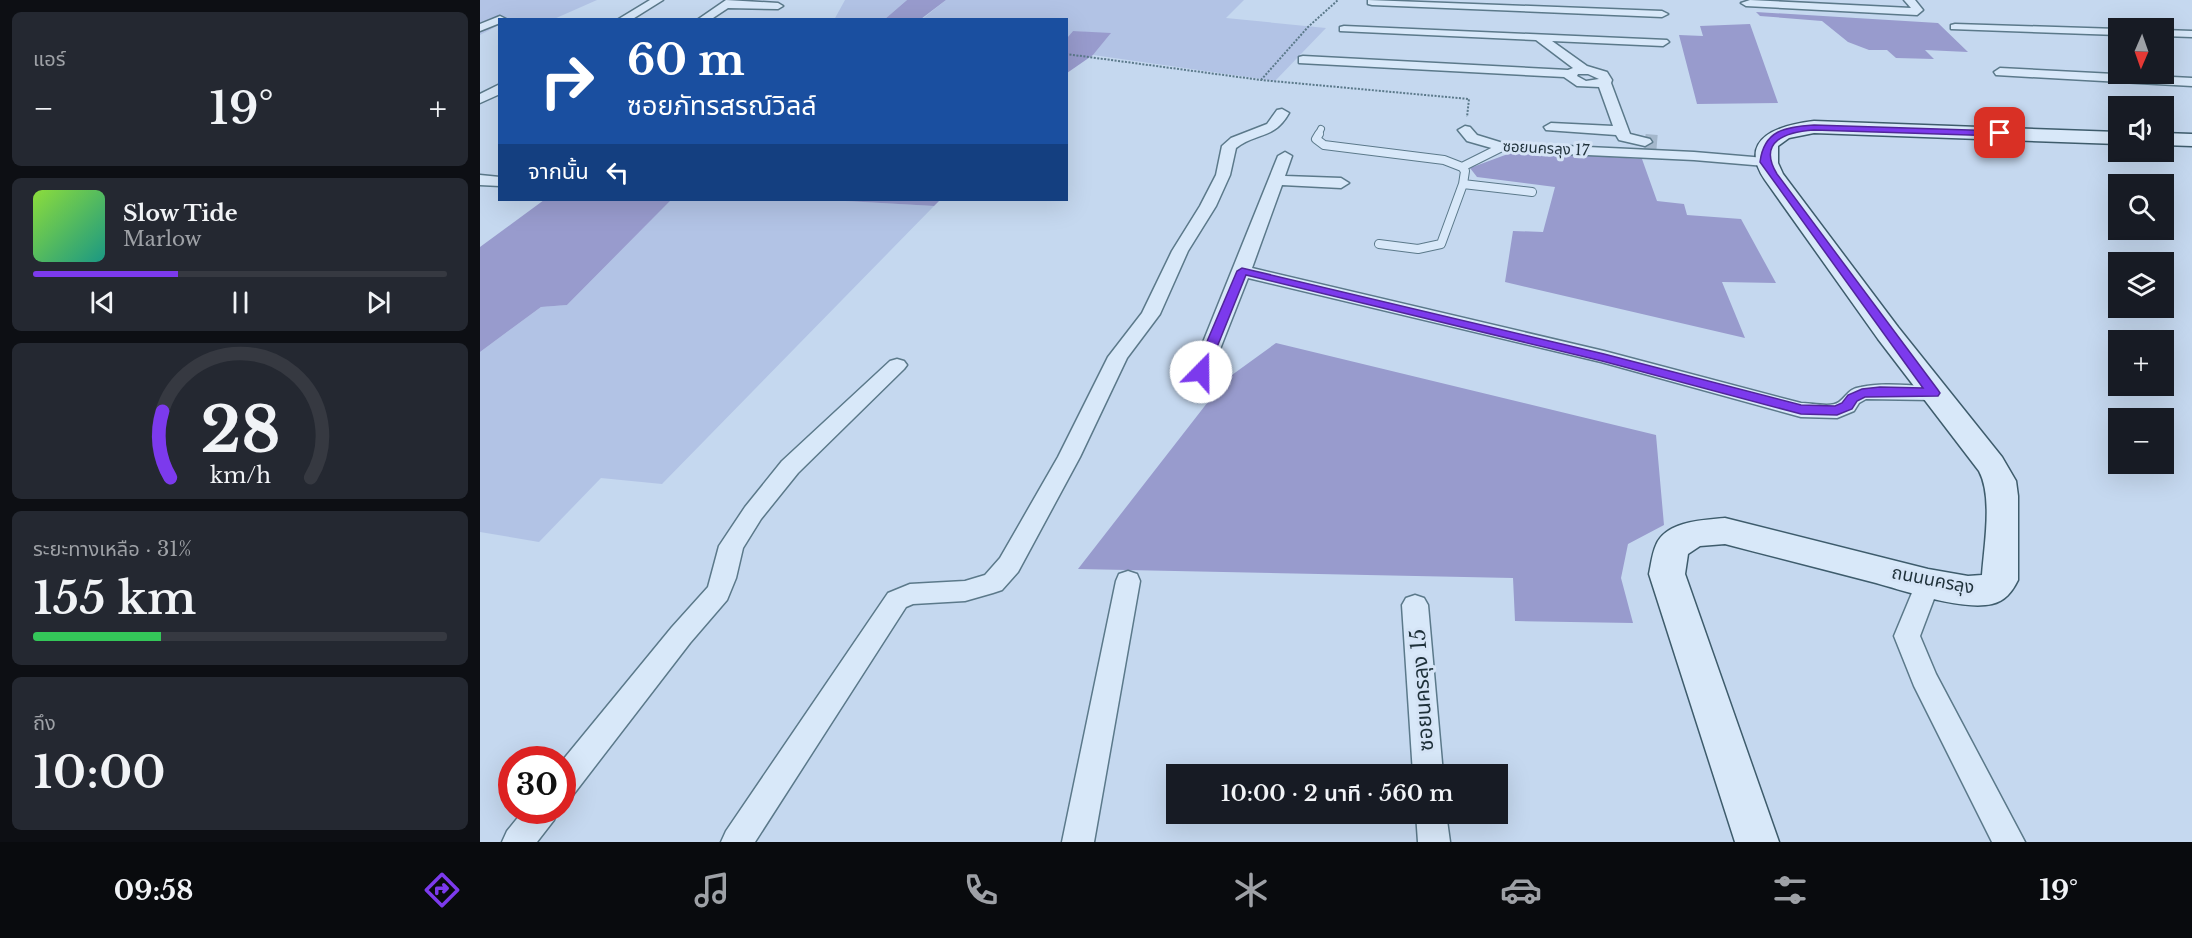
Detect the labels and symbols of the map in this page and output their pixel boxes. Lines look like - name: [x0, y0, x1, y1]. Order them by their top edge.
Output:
- north arrow: [2108, 18, 2174, 84]
- pin: [1974, 107, 2025, 158]
- street label: ซอยนครลุง 17: [1502, 136, 1590, 160]
- position arrow: [1169, 340, 1233, 404]
- street label: ถนนนครลุง: [1890, 561, 1976, 599]
- street label: ซอยนครลุง 15: [1405, 628, 1439, 752]
- speed limit sign: 30: [498, 746, 576, 824]

